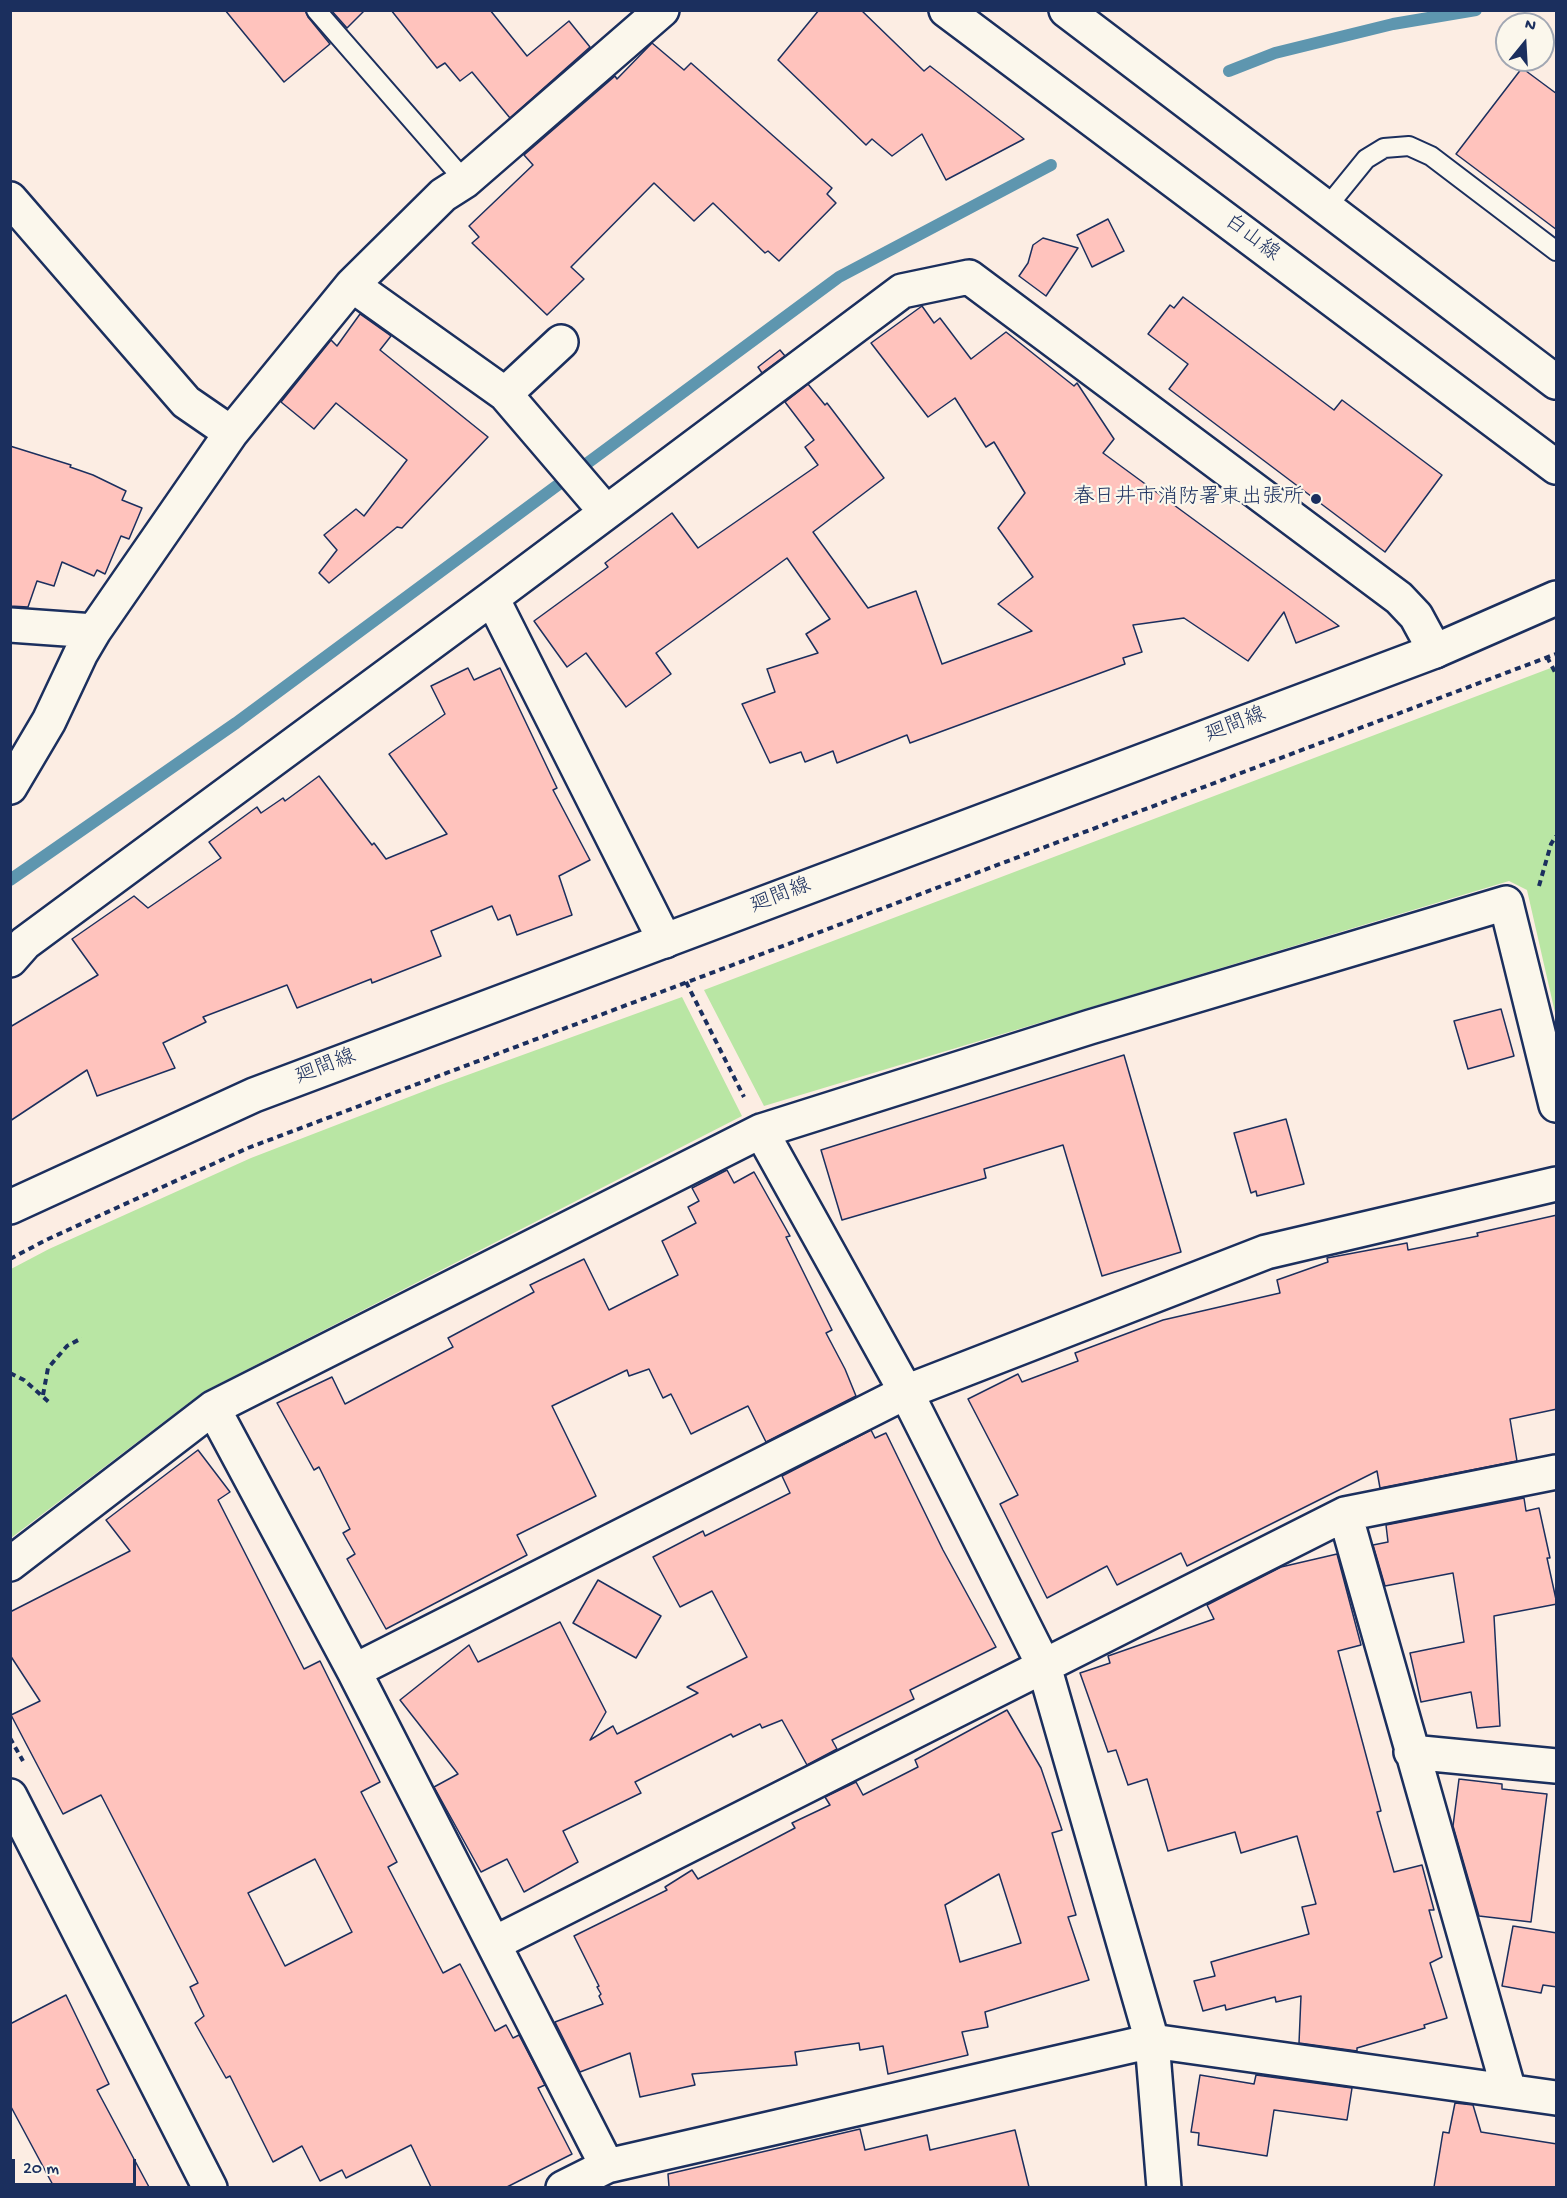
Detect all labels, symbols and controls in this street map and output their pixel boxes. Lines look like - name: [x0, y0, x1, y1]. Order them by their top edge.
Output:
- north arrow: [1495, 12, 1555, 72]
- text: N: [1522, 16, 1538, 37]
- street label: 白山線: [1218, 210, 1284, 268]
- place label: 春日井市消防署東出張所: [1073, 486, 1304, 512]
- marker: 春日井市消防署東出張所: [1309, 492, 1323, 506]
- street label: 廻間線: [1202, 703, 1270, 749]
- street label: 廻間線: [747, 874, 815, 920]
- street label: 廻間線: [292, 1045, 360, 1091]
- scale bar: [15, 2147, 140, 2185]
- text: 20 m: [23, 2159, 59, 2180]

